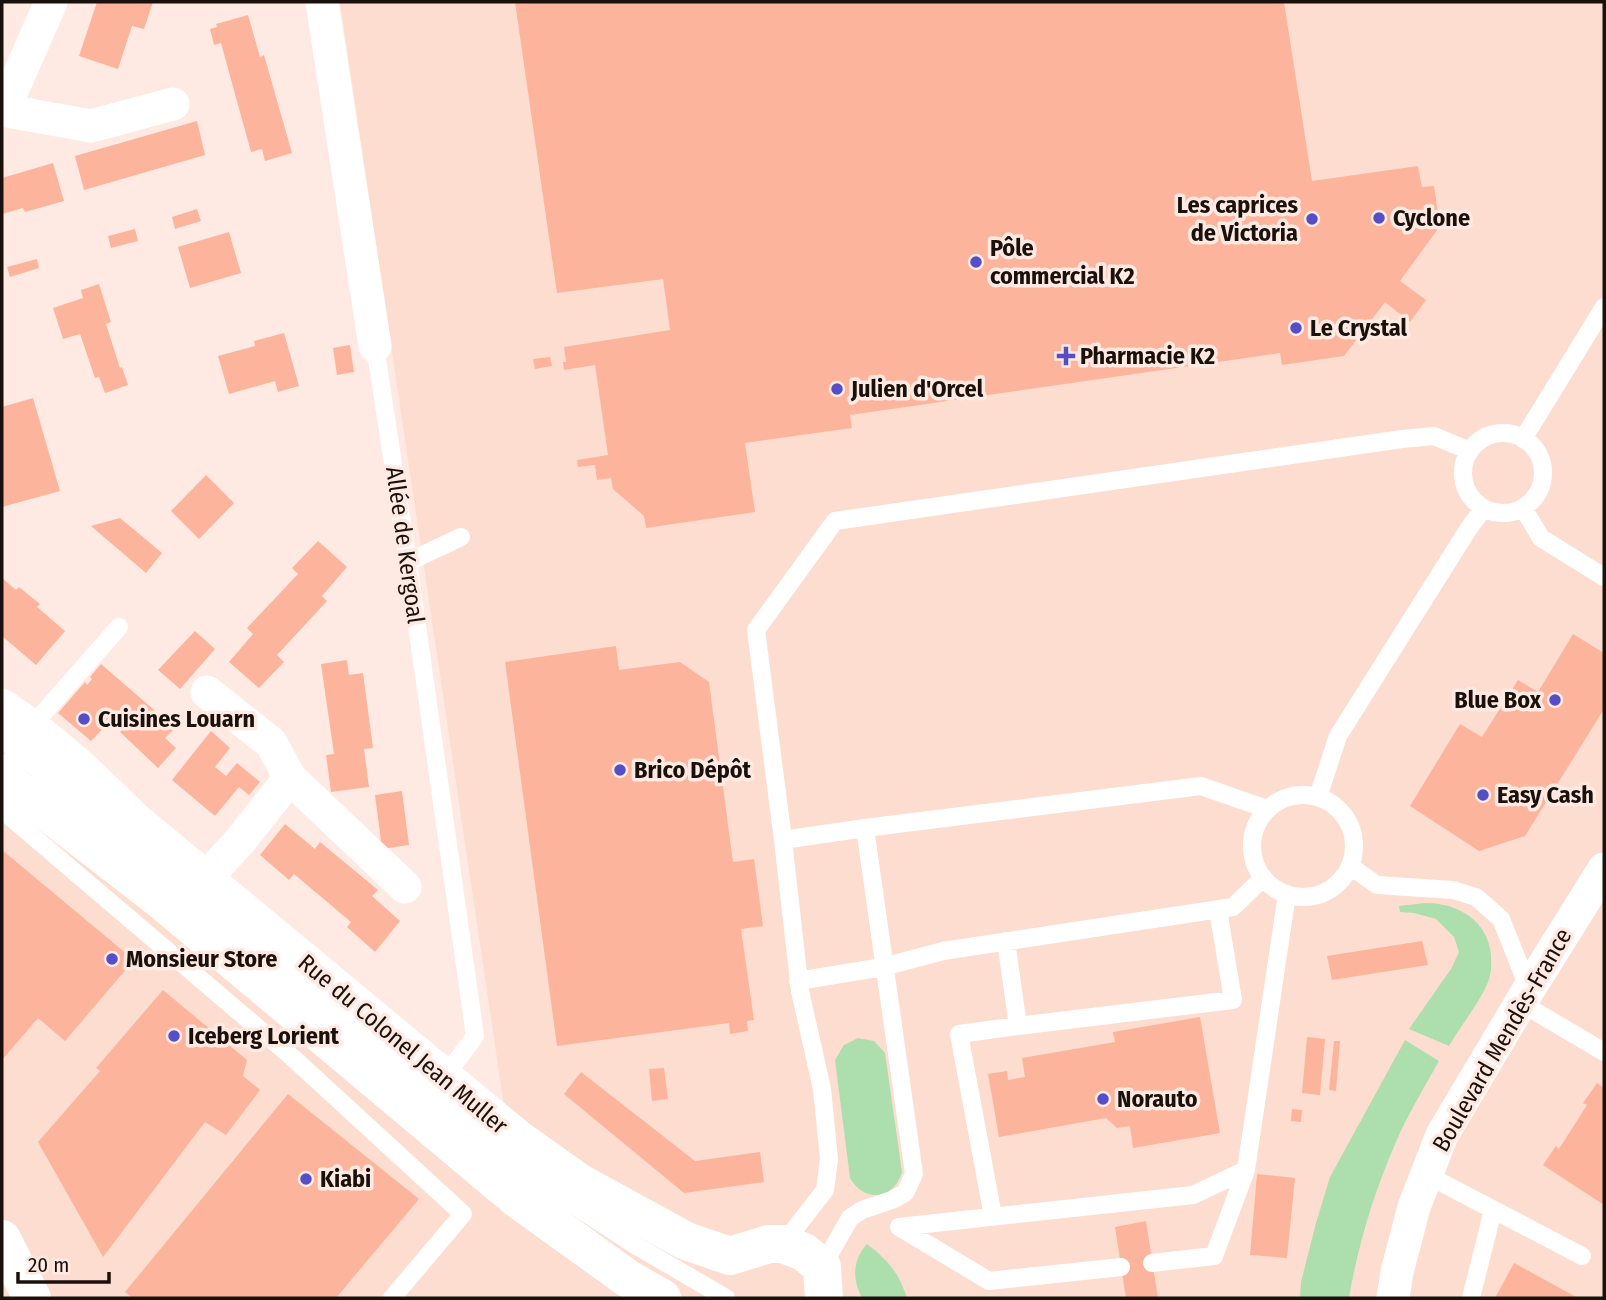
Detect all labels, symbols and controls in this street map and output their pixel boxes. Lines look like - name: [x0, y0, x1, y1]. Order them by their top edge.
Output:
- place label: Les caprices de Victoria: [1177, 191, 1298, 247]
- place label: Cyclone: [1393, 204, 1470, 232]
- marker: Cyclone: [1371, 210, 1387, 226]
- marker: Les caprices de Victoria: [1304, 211, 1320, 227]
- place label: Pôle commercial K2: [990, 234, 1135, 290]
- marker: Pôle commercial K2: [968, 254, 984, 270]
- place label: Le Crystal: [1310, 314, 1408, 342]
- marker: Le Crystal: [1288, 320, 1304, 336]
- place label: Pharmacie K2: [1080, 342, 1215, 370]
- marker: Pharmacie K2: [1058, 348, 1074, 364]
- place label: Julien d'Orcel: [850, 375, 984, 403]
- marker: Julien d'Orcel: [829, 381, 845, 397]
- street label: Allée de Kergoal: [380, 465, 430, 625]
- place label: Blue Box: [1454, 686, 1542, 714]
- marker: Blue Box: [1547, 692, 1563, 708]
- place label: Cuisines Louarn: [98, 705, 255, 733]
- marker: Cuisines Louarn: [76, 711, 92, 727]
- place label: Brico Dépôt: [634, 756, 752, 784]
- marker: Brico Dépôt: [612, 762, 628, 778]
- place label: Easy Cash: [1497, 781, 1594, 809]
- marker: Easy Cash: [1475, 787, 1491, 803]
- street label: Boulevard Mendès-France: [1427, 923, 1577, 1157]
- place label: Monsieur Store: [126, 945, 277, 973]
- street label: Rue du Colonel Jean Muller: [293, 948, 514, 1140]
- marker: Monsieur Store: [104, 951, 120, 967]
- place label: Iceberg Lorient: [188, 1022, 340, 1050]
- marker: Iceberg Lorient: [166, 1028, 182, 1044]
- place label: Norauto: [1117, 1085, 1198, 1113]
- marker: Norauto: [1095, 1091, 1111, 1107]
- place label: Kiabi: [320, 1165, 371, 1193]
- marker: Kiabi: [298, 1171, 314, 1187]
- scale bar: [18, 1240, 108, 1284]
- text: 20 m: [28, 1252, 69, 1278]

